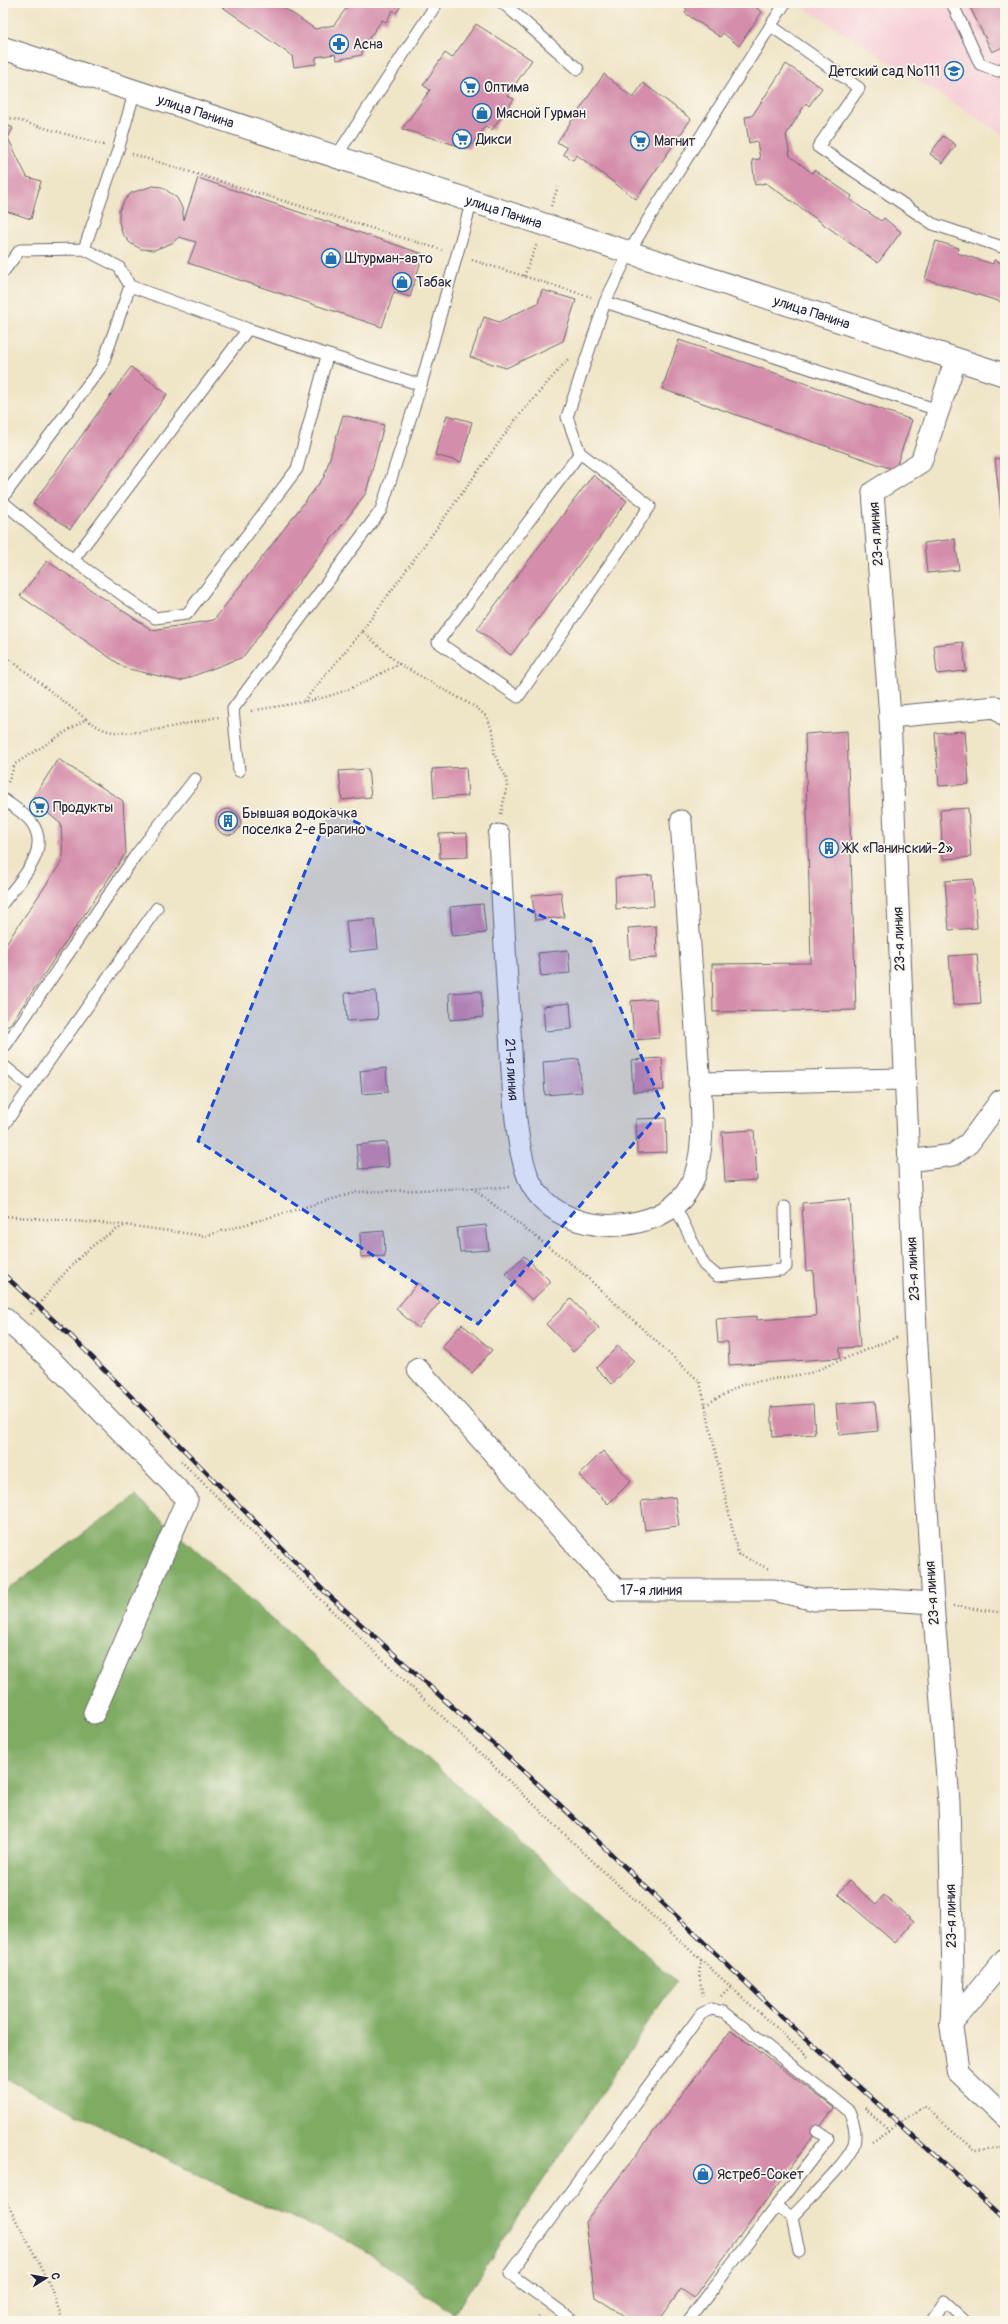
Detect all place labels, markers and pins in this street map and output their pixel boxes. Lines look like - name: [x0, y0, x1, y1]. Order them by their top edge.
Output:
- pharmacy icon: Асна: [328, 33, 350, 55]
- place label: Асна: [353, 36, 383, 53]
- school or university icon: Детский сад №111: [943, 60, 965, 82]
- place label: Детский сад №111: [828, 63, 940, 80]
- supermarket icon: Оптима: [459, 76, 481, 98]
- place label: Оптима: [484, 79, 529, 96]
- shop icon: Мясной Гурман: [471, 102, 493, 124]
- place label: Мясной Гурман: [496, 105, 586, 122]
- supermarket icon: Дикси: [451, 128, 473, 150]
- supermarket icon: Магнит: [629, 130, 651, 152]
- place label: Дикси: [475, 131, 511, 148]
- place label: Магнит: [654, 133, 696, 150]
- shop icon: Штурман-авто: [320, 247, 342, 269]
- place label: Штурман-авто: [345, 250, 433, 267]
- shop icon: Табак: [391, 271, 413, 293]
- place label: Табак: [416, 274, 452, 291]
- supermarket icon: Продукты: [28, 796, 50, 818]
- place label: Продукты: [53, 799, 113, 816]
- place label: Бывшая водокачка поселка 2-е Брагино: [242, 805, 366, 838]
- building icon: Бывшая водокачка поселка 2-е Брагино: [217, 810, 239, 832]
- building icon: ЖК «Панинский-2»: [818, 837, 840, 859]
- place label: ЖК «Панинский-2»: [841, 840, 953, 857]
- shop icon: Ястреб-Сокет: [692, 2163, 714, 2185]
- place label: Ястреб-Сокет: [717, 2166, 804, 2183]

